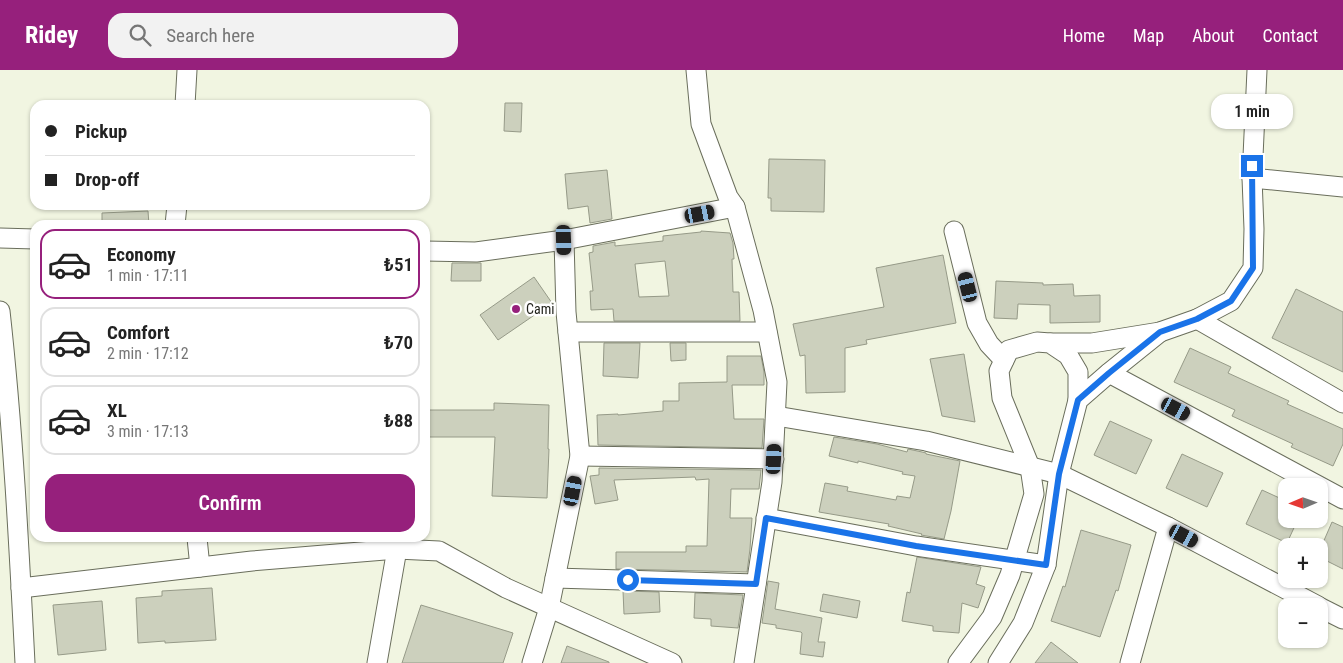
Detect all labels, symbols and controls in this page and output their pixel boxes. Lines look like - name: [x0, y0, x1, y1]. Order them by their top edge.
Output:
- search box: [108, 13, 458, 58]
- text: Ridey: [25, 21, 78, 49]
- icon: search: [126, 21, 154, 49]
- text: Search here: [166, 24, 255, 47]
- text: Home: [1063, 25, 1105, 46]
- text: Map: [1133, 25, 1164, 46]
- text: About: [1192, 25, 1234, 46]
- text: Contact: [1262, 25, 1318, 46]
- callout: 1 min: [1211, 93, 1293, 128]
- text: 1 min: [1234, 102, 1270, 121]
- text: Pickup: [75, 120, 127, 143]
- route end: [1241, 155, 1263, 177]
- text: Drop-off: [75, 168, 139, 191]
- car: [683, 204, 716, 224]
- car: [555, 225, 572, 255]
- icon: car: [47, 242, 92, 287]
- text: Economy: [107, 243, 176, 266]
- text: ₺51: [384, 253, 413, 276]
- text: 1 min · 17:11: [107, 266, 189, 285]
- car: [957, 271, 978, 303]
- place label: Cami: [526, 301, 554, 317]
- marker: Cami: [510, 303, 522, 315]
- icon: car: [47, 320, 92, 365]
- text: Comfort: [107, 321, 170, 344]
- text: ₺70: [384, 331, 413, 354]
- text: 2 min · 17:12: [107, 344, 189, 363]
- car: [1159, 395, 1192, 423]
- icon: car: [47, 398, 92, 443]
- text: XL: [107, 399, 127, 422]
- text: ₺88: [384, 409, 413, 432]
- text: 3 min · 17:13: [107, 422, 189, 441]
- car: [765, 444, 782, 474]
- button: Confirm: [45, 474, 415, 532]
- car: [562, 475, 583, 507]
- north arrow: [1278, 478, 1328, 528]
- map controls: [1278, 478, 1328, 648]
- car: [1167, 522, 1200, 550]
- button: +: [1278, 538, 1328, 588]
- route start: [617, 569, 639, 591]
- button: −: [1278, 598, 1328, 648]

